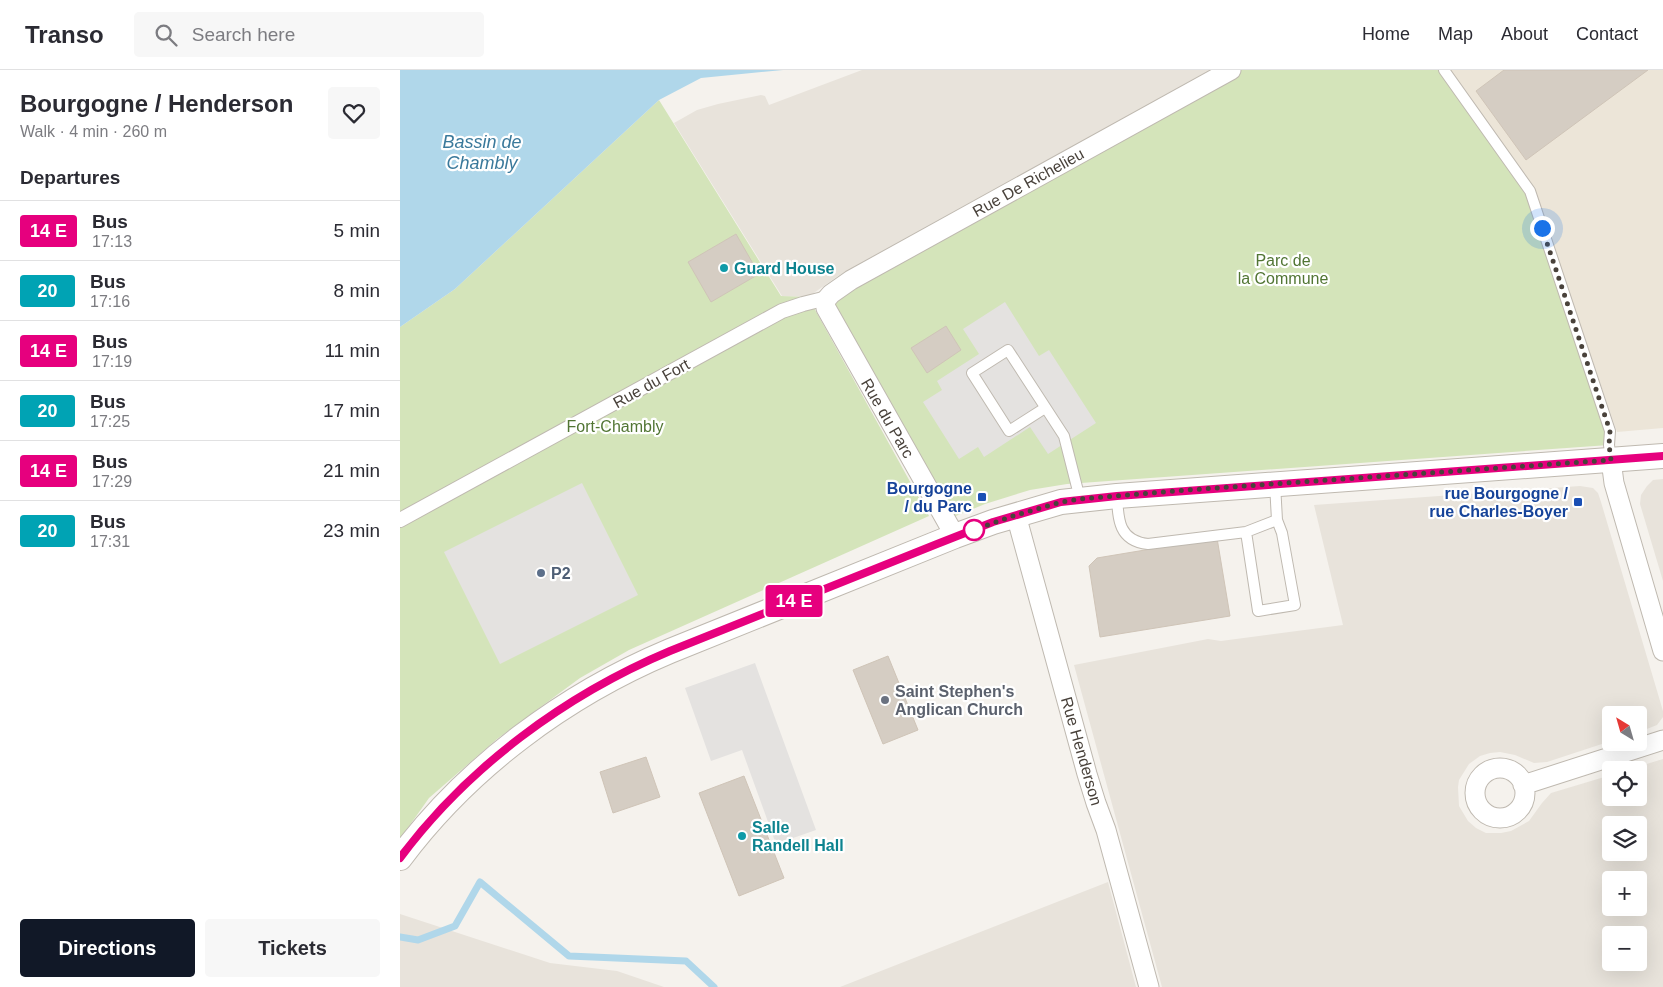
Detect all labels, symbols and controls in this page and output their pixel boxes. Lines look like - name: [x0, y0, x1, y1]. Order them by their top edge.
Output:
- search box: [134, 12, 484, 57]
- text: Transo: [25, 21, 104, 48]
- icon: search: [152, 21, 180, 49]
- text: Search here: [192, 24, 295, 45]
- text: Home: [1362, 24, 1410, 44]
- text: Map: [1438, 24, 1473, 44]
- text: About: [1501, 24, 1548, 44]
- text: Contact: [1576, 24, 1638, 44]
- button: heart: [328, 87, 380, 139]
- text: Bourgogne / Henderson: [20, 90, 293, 117]
- text: Walk · 4 min · 260 m: [20, 123, 167, 140]
- water label: Bassin de Chambly: [442, 132, 522, 173]
- street label: Rue De Richelieu: [970, 145, 1087, 220]
- text: Departures: [20, 167, 120, 188]
- text: Bus: [92, 211, 128, 232]
- your location: [1530, 216, 1555, 241]
- text: 5 min: [334, 220, 380, 241]
- text: 14 E: [30, 221, 67, 241]
- text: 17:13: [92, 233, 132, 250]
- park label: Parc de la Commune: [1238, 252, 1328, 287]
- place label: Guard House: [734, 260, 835, 277]
- marker: Guard House: [718, 262, 730, 274]
- text: Bus: [90, 271, 126, 292]
- text: 8 min: [334, 280, 380, 301]
- text: 20: [37, 281, 58, 301]
- text: 17:16: [90, 293, 130, 310]
- text: Bus: [92, 331, 128, 352]
- text: 11 min: [324, 340, 380, 361]
- text: 14 E: [30, 341, 67, 361]
- text: 17:19: [92, 353, 132, 370]
- street label: Rue du Fort: [610, 355, 693, 411]
- street label: Rue du Parc: [858, 375, 917, 461]
- text: Bus: [90, 391, 126, 412]
- text: 17 min: [323, 400, 380, 421]
- text: 20: [37, 401, 58, 421]
- text: 17:25: [90, 413, 130, 430]
- park label: Fort-Chambly: [567, 418, 663, 435]
- text: Bus: [92, 451, 128, 472]
- text: 21 min: [323, 460, 380, 481]
- text: 14 E: [30, 461, 67, 481]
- text: 17:29: [92, 473, 132, 490]
- place label: Bourgogne / du Parc: [887, 480, 972, 515]
- place label: rue Bourgogne / rue Charles-Boyer: [1429, 485, 1569, 520]
- marker: Bourgogne / du Parc: [976, 491, 988, 503]
- marker: rue Bourgogne / rue Charles-Boyer: [1572, 496, 1584, 508]
- text: Bus: [90, 511, 126, 532]
- unlabelled marker: [963, 519, 985, 541]
- text: 23 min: [323, 520, 380, 541]
- text: 20: [37, 521, 58, 541]
- text: 17:31: [90, 533, 130, 550]
- place label: P2: [551, 565, 571, 582]
- marker: P2: [535, 567, 547, 579]
- line badge: 14 E: [759, 585, 829, 617]
- text: 14 E: [775, 591, 813, 611]
- place label: Saint Stephen's Anglican Church: [895, 683, 1023, 718]
- marker: Saint Stephen's Anglican Church: [879, 694, 891, 706]
- street label: Rue Henderson: [1058, 695, 1105, 807]
- north arrow: [1602, 706, 1648, 751]
- map controls: [1602, 706, 1647, 971]
- button: locate: [1602, 761, 1647, 806]
- button: layers: [1602, 816, 1647, 861]
- place label: Salle Randell Hall: [752, 819, 844, 854]
- marker: Salle Randell Hall: [736, 830, 748, 842]
- button: +: [1602, 871, 1647, 916]
- button: Directions: [20, 919, 195, 977]
- button: Tickets: [205, 919, 380, 977]
- button: −: [1602, 926, 1647, 971]

